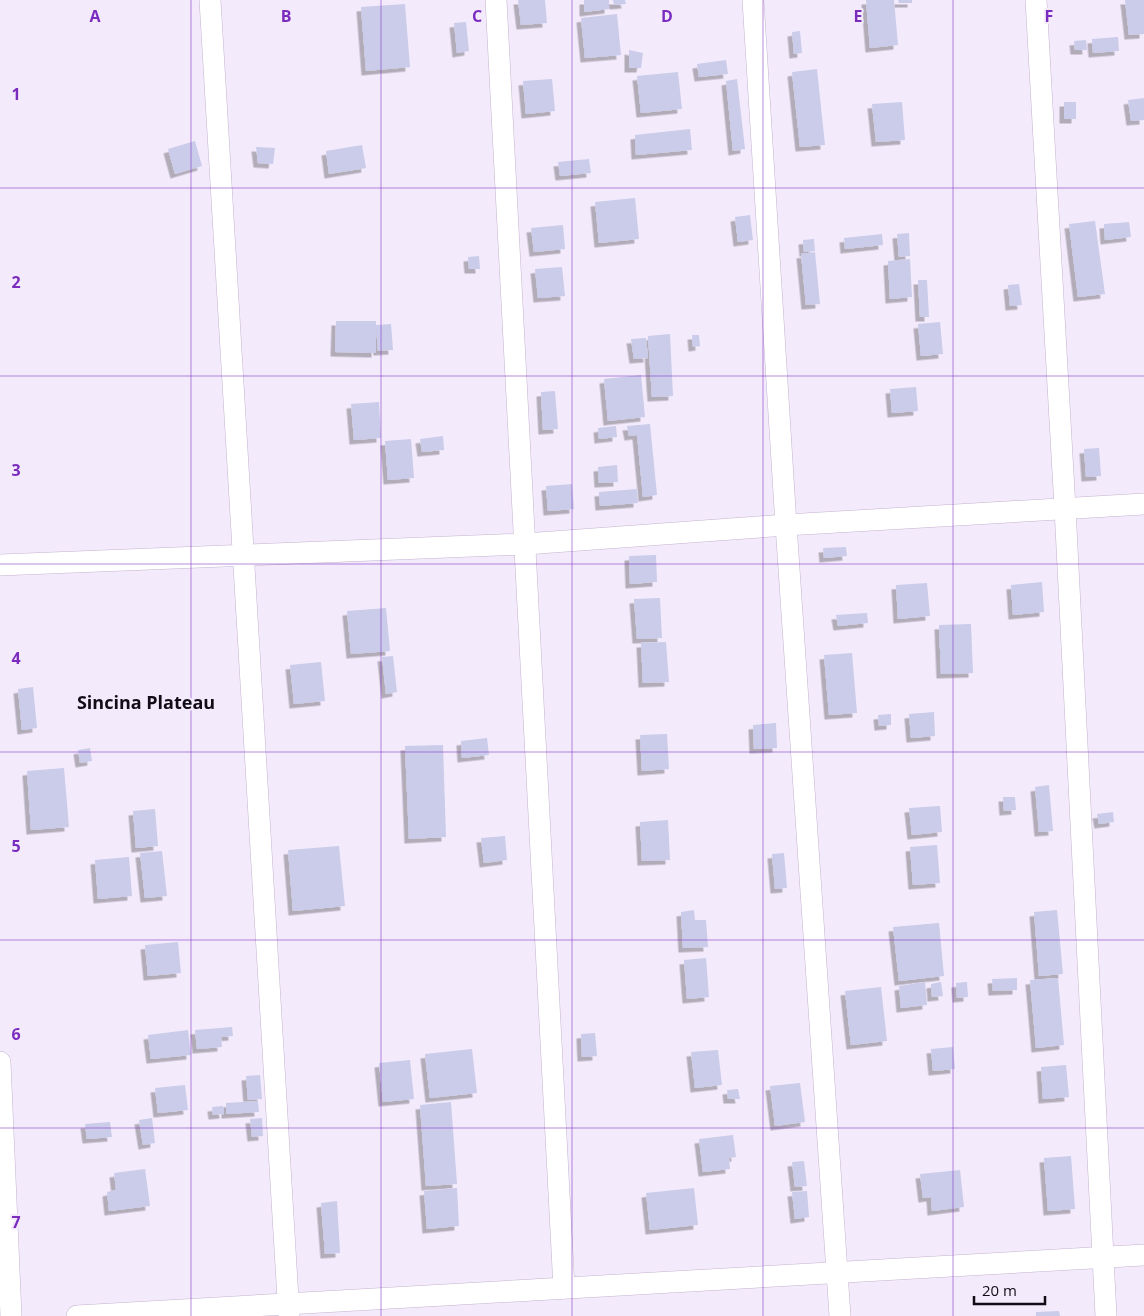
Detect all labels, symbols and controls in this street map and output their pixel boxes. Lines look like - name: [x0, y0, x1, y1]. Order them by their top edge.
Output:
- text: A: [89, 5, 101, 27]
- text: B: [281, 5, 291, 27]
- text: C: [472, 5, 482, 27]
- text: D: [661, 5, 673, 27]
- text: E: [854, 5, 863, 27]
- text: F: [1045, 5, 1053, 27]
- text: 1: [11, 83, 21, 105]
- text: 2: [11, 271, 21, 293]
- text: 3: [11, 459, 21, 481]
- text: 4: [11, 647, 21, 669]
- district label: Sincina Plateau: [77, 690, 215, 714]
- text: 5: [11, 835, 21, 857]
- text: 6: [11, 1023, 21, 1045]
- text: 7: [11, 1211, 21, 1233]
- scale bar: [974, 1274, 1045, 1306]
- text: 20 m: [982, 1280, 1017, 1300]

